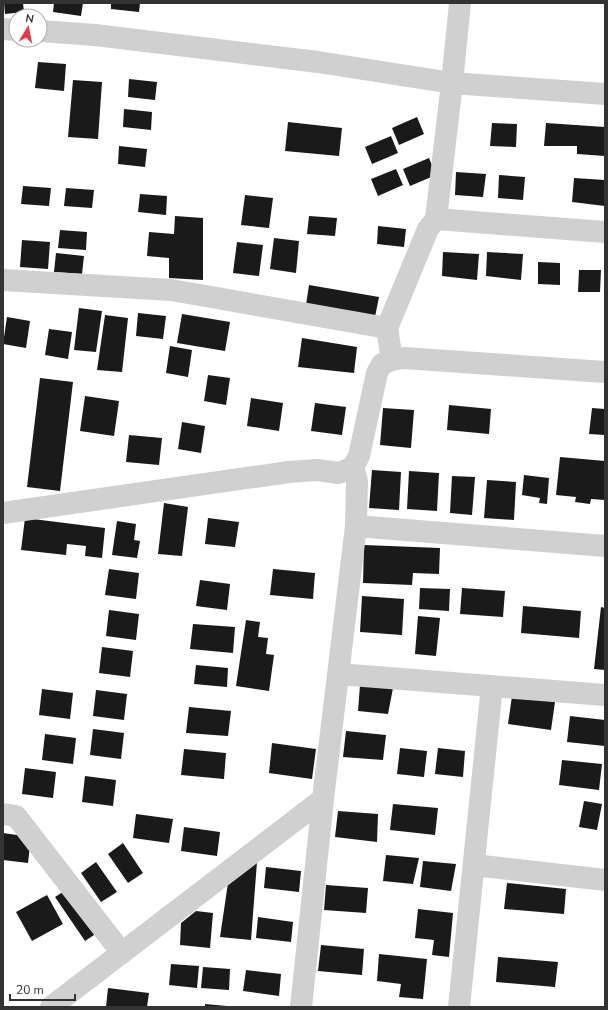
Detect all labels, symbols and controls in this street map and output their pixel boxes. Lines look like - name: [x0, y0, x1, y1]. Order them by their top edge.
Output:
- north arrow: [8, 8, 48, 48]
- text: N: [24, 11, 35, 27]
- scale bar: [10, 976, 75, 1002]
- text: 20 m: [16, 982, 44, 998]

